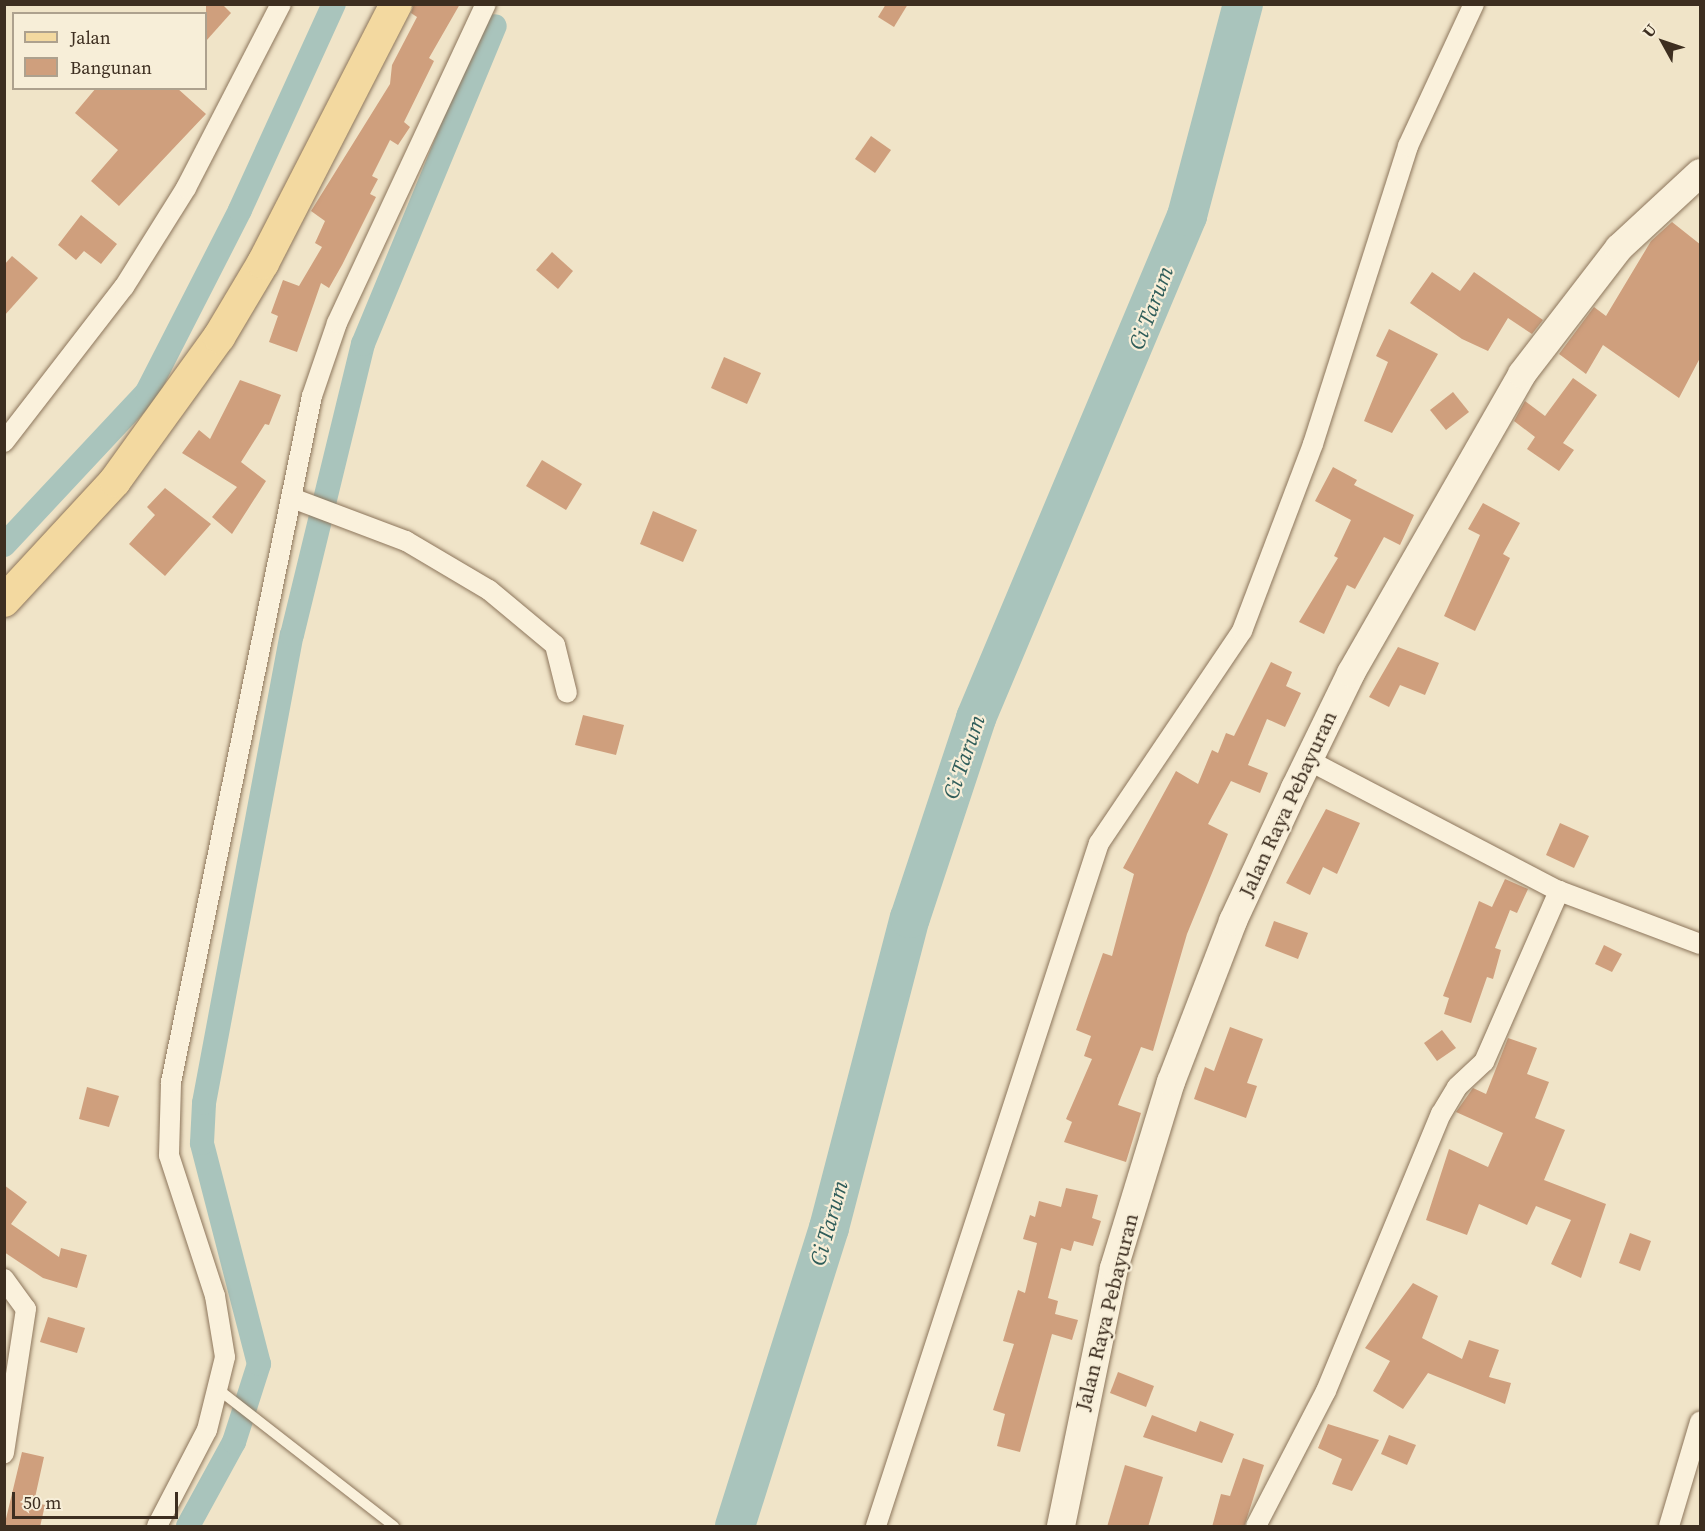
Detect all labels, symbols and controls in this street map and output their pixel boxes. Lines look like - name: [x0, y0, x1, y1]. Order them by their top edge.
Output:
- legend: [12, 12, 207, 90]
- north arrow: [1633, 12, 1693, 72]
- text: U: [1637, 19, 1661, 42]
- text: Jalan: [70, 25, 111, 50]
- text: Bangunan: [70, 55, 152, 80]
- water label: Ci Tarum: [1123, 263, 1179, 353]
- street label: Jalan Raya Pebayuran: [1234, 707, 1342, 901]
- water label: Ci Tarum: [937, 712, 991, 802]
- water label: Ci Tarum: [804, 1178, 854, 1268]
- street label: Jalan Raya Pebayuran: [1070, 1211, 1144, 1413]
- scale bar: [15, 1480, 182, 1518]
- text: 50 m: [23, 1490, 61, 1515]

